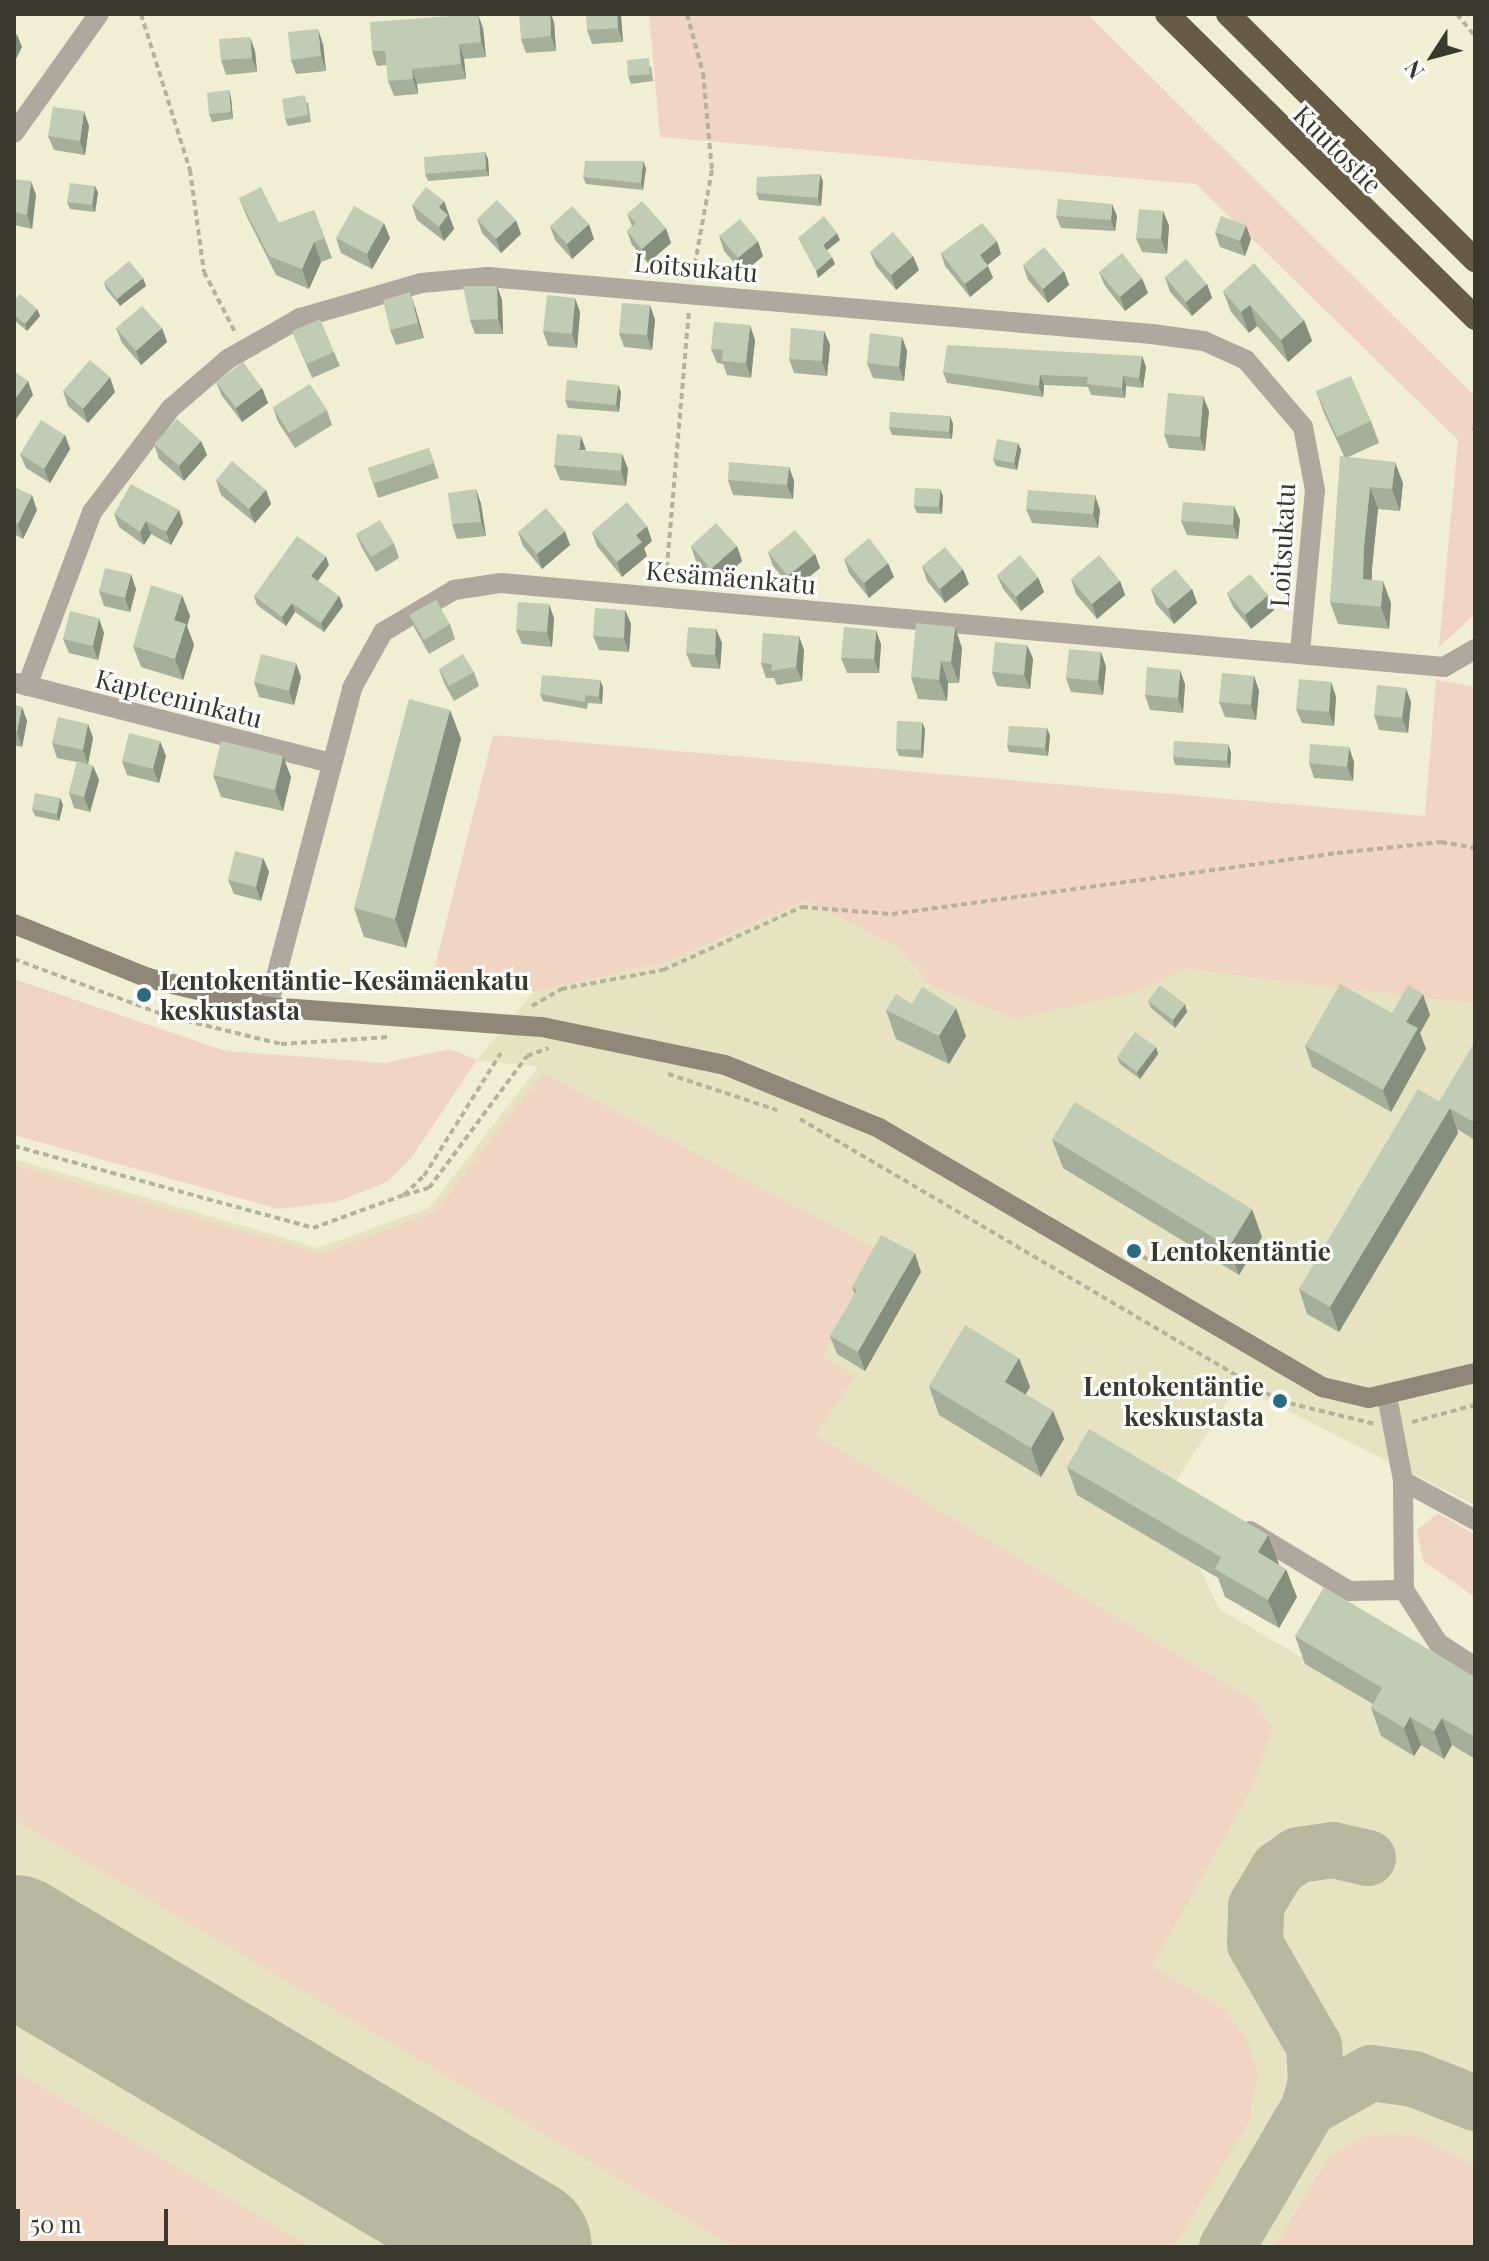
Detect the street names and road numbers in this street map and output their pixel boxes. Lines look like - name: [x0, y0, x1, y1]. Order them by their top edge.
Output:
- street label: Kuutostie: [1287, 98, 1389, 200]
- street label: Loitsukatu: [633, 246, 759, 288]
- street label: Loitsukatu: [1263, 482, 1301, 608]
- street label: Kesämäenkatu: [645, 554, 817, 600]
- street label: Kapteeninkatu: [92, 662, 266, 734]

